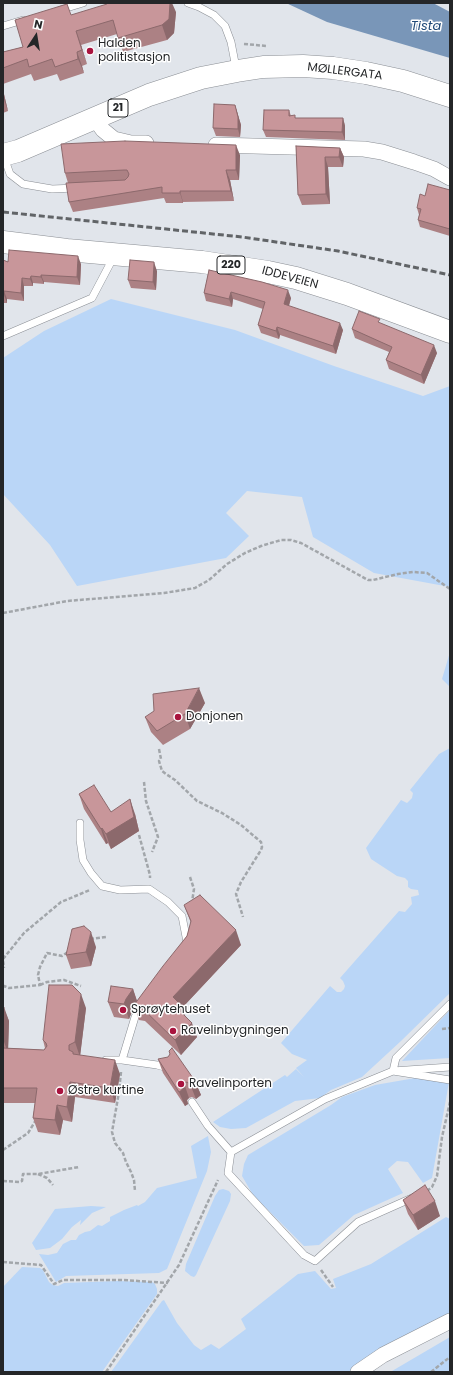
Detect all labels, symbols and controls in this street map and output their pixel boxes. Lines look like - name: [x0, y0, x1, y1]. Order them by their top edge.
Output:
- north arrow: [16, 16, 56, 56]
- text: N: [33, 16, 44, 33]
- water label: Tista: [411, 19, 441, 35]
- place label: Halden politistasjon: [98, 37, 170, 65]
- marker: Halden politistasjon: [85, 46, 95, 56]
- street label: MØLLERGATA: [307, 60, 383, 84]
- road number: 21: [108, 99, 128, 117]
- road number: 220: [217, 256, 245, 274]
- street label: IDDEVEIEN: [260, 264, 320, 292]
- place label: Donjonen: [186, 710, 243, 724]
- marker: Donjonen: [173, 712, 183, 722]
- place label: Sprøytehuset: [131, 1003, 210, 1017]
- marker: Sprøytehuset: [118, 1005, 128, 1015]
- place label: Ravelinbygningen: [181, 1024, 289, 1038]
- marker: Ravelinbygningen: [168, 1026, 178, 1036]
- place label: Ravelinporten: [189, 1077, 272, 1091]
- marker: Ravelinporten: [176, 1079, 186, 1089]
- place label: Østre kurtine: [68, 1084, 144, 1098]
- marker: Østre kurtine: [55, 1086, 65, 1096]

